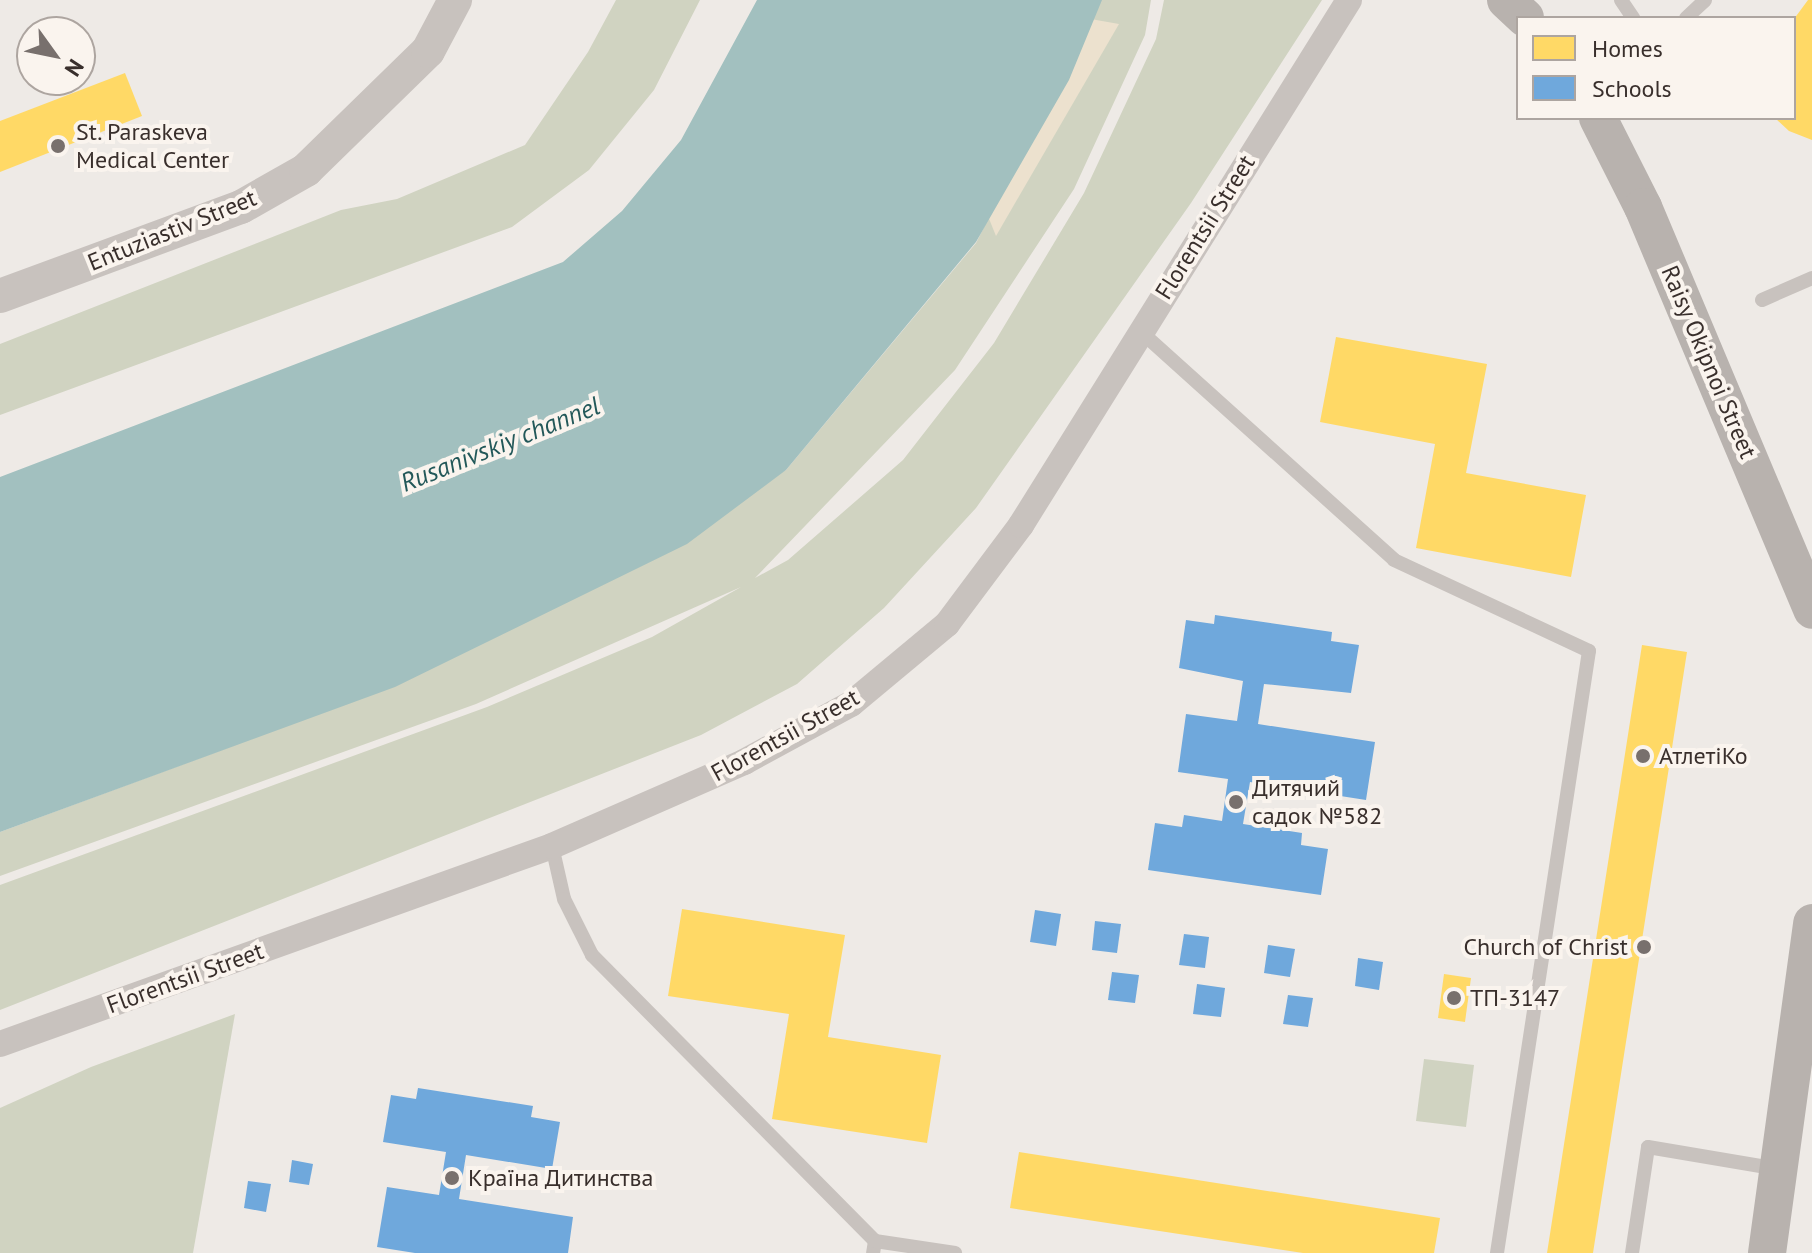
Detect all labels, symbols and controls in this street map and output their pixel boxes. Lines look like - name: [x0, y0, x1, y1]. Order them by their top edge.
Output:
- north arrow: [16, 16, 96, 96]
- legend: [1516, 16, 1796, 120]
- text: Homes: [1592, 33, 1663, 64]
- text: N: [59, 54, 90, 82]
- text: Schools: [1592, 73, 1672, 104]
- place label: St. Paraskeva Medical Center: [76, 118, 229, 174]
- marker: St. Paraskeva Medical Center: [47, 135, 69, 157]
- street label: Florentsii Street: [1149, 150, 1261, 304]
- street label: Entuziastiv Street: [83, 183, 261, 277]
- street label: Raisy Okipnoi Street: [1655, 261, 1763, 463]
- water label: Rusanivskiy channel: [395, 390, 605, 498]
- street label: Florentsii Street: [706, 683, 864, 787]
- place label: АтлетіКо: [1659, 742, 1748, 770]
- marker: АтлетіКо: [1634, 747, 1652, 765]
- place label: Дитячий садок №582: [1252, 774, 1382, 830]
- marker: Дитячий садок №582: [1227, 793, 1245, 811]
- place label: Church of Christ: [1463, 933, 1628, 961]
- street label: Florentsii Street: [103, 936, 267, 1020]
- marker: Church of Christ: [1635, 938, 1653, 956]
- place label: ТП-3147: [1470, 984, 1560, 1012]
- marker: ТП-3147: [1445, 989, 1463, 1007]
- place label: Країна Дитинства: [468, 1164, 654, 1192]
- marker: Країна Дитинства: [443, 1169, 461, 1187]

